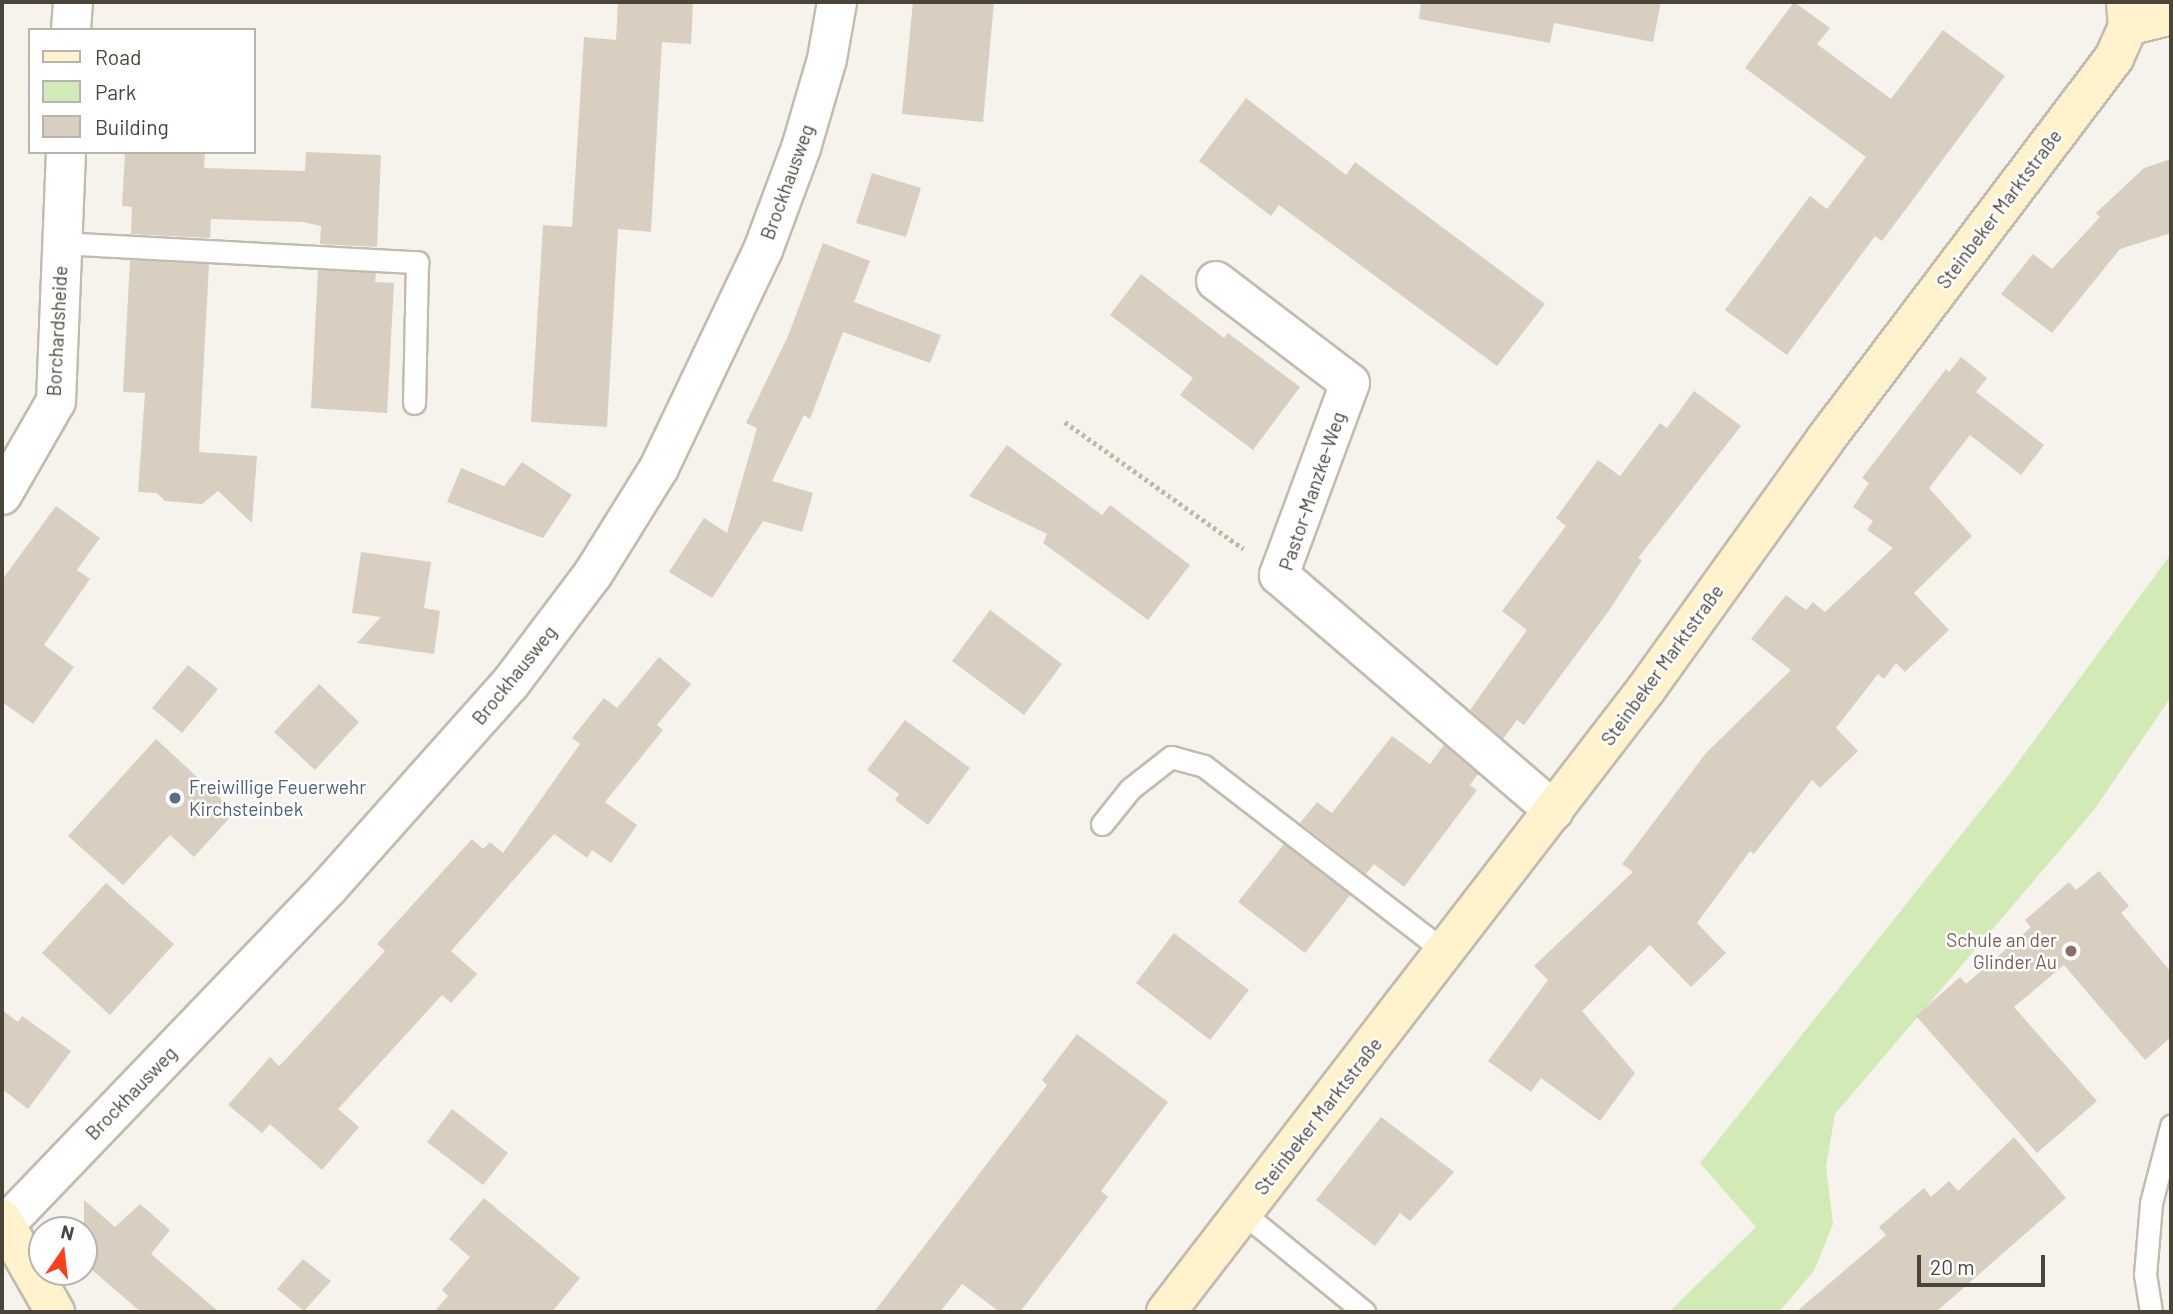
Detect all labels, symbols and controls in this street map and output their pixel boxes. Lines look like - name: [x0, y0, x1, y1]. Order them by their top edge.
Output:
- legend: [28, 28, 256, 154]
- text: Road: [95, 44, 141, 69]
- text: Park: [95, 79, 136, 104]
- text: Building: [95, 114, 169, 139]
- street label: Brockhausweg: [756, 121, 818, 243]
- street label: Steinbeker Marktstraße: [1932, 125, 2066, 293]
- street label: Borchardsheide: [42, 265, 72, 397]
- street label: Pastor-Manzke-Weg: [1274, 409, 1350, 573]
- street label: Steinbeker Marktstraße: [1596, 580, 1728, 750]
- street label: Brockhausweg: [467, 621, 561, 729]
- place label: Freiwillige Feuerwehr Kirchsteinbek: [189, 776, 366, 820]
- marker: Freiwillige Feuerwehr Kirchsteinbek: [167, 790, 183, 806]
- place label: Schule an der Glinder Au: [1946, 929, 2057, 973]
- marker: Schule an der Glinder Au: [2063, 943, 2079, 959]
- street label: Steinbeker Marktstraße: [1250, 1033, 1386, 1199]
- street label: Brockhausweg: [81, 1042, 181, 1144]
- north arrow: [28, 1216, 98, 1286]
- text: N: [59, 1219, 77, 1245]
- scale bar: [1921, 1240, 2049, 1284]
- text: 20 m: [1930, 1254, 1975, 1279]

